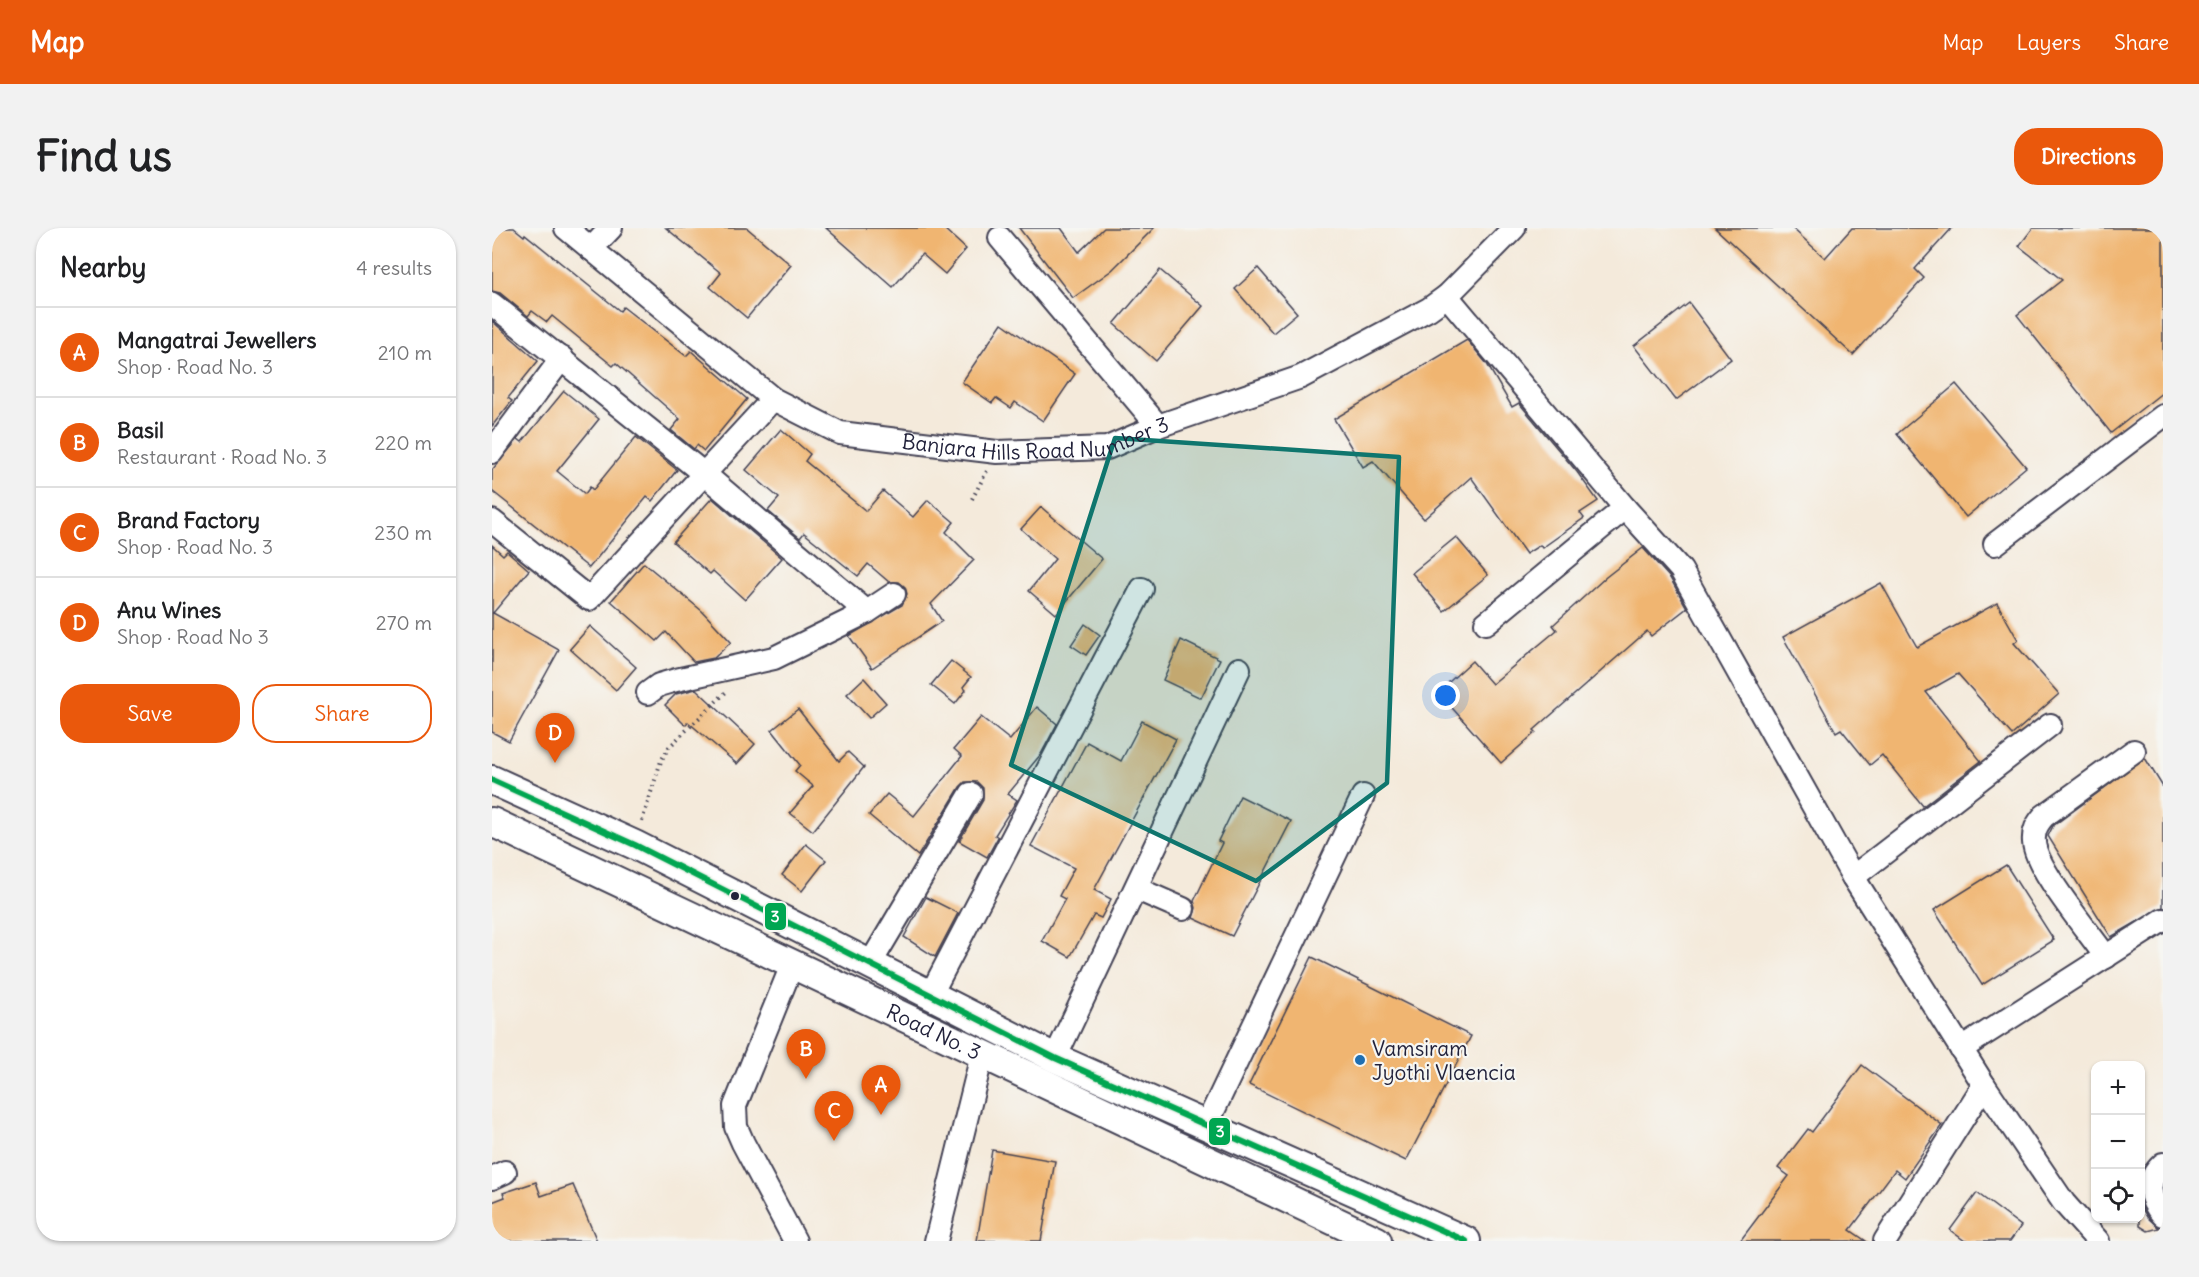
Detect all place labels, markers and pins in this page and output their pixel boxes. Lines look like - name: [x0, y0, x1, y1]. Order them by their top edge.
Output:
- pin: D: [536, 714, 574, 763]
- unlabelled marker: [729, 890, 741, 902]
- pin: B: [786, 1030, 826, 1079]
- place label: Vamsiram Jyothi Vlaencia: [1372, 1035, 1516, 1086]
- marker: Vamsiram Jyothi Vlaencia: [1353, 1053, 1367, 1067]
- pin: A: [862, 1066, 900, 1115]
- pin: C: [814, 1092, 854, 1141]

